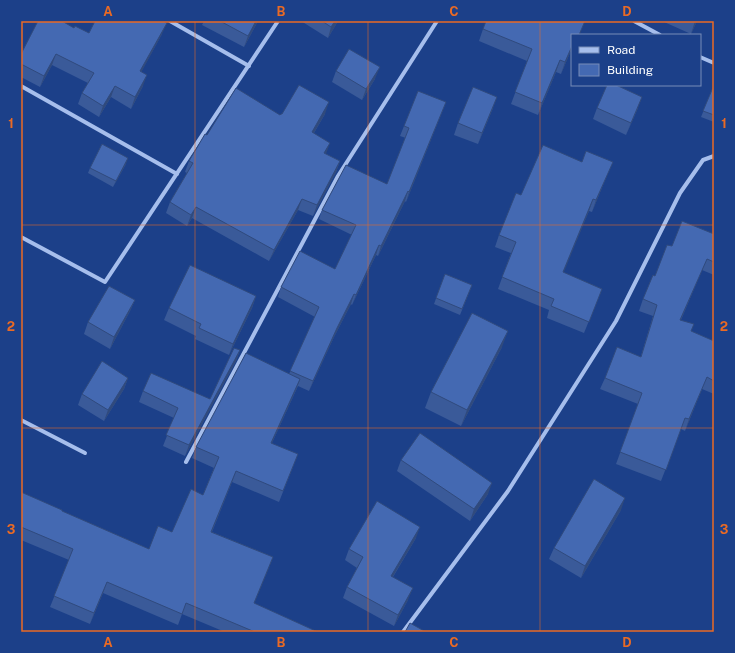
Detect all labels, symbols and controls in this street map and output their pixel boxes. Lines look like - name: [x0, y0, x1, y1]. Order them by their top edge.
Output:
- text: A: [103, 4, 113, 19]
- text: B: [277, 4, 286, 19]
- text: C: [449, 4, 459, 19]
- text: D: [622, 4, 632, 19]
- legend: [571, 34, 701, 86]
- text: Road: [607, 43, 635, 57]
- text: Building: [607, 63, 653, 77]
- text: 1: [8, 116, 14, 131]
- text: 1: [721, 116, 727, 131]
- text: 2: [7, 319, 15, 334]
- text: 2: [720, 319, 728, 334]
- text: 3: [7, 522, 16, 537]
- text: 3: [720, 522, 729, 537]
- text: A: [103, 635, 113, 650]
- text: B: [277, 635, 286, 650]
- text: C: [449, 635, 459, 650]
- text: D: [622, 635, 632, 650]

